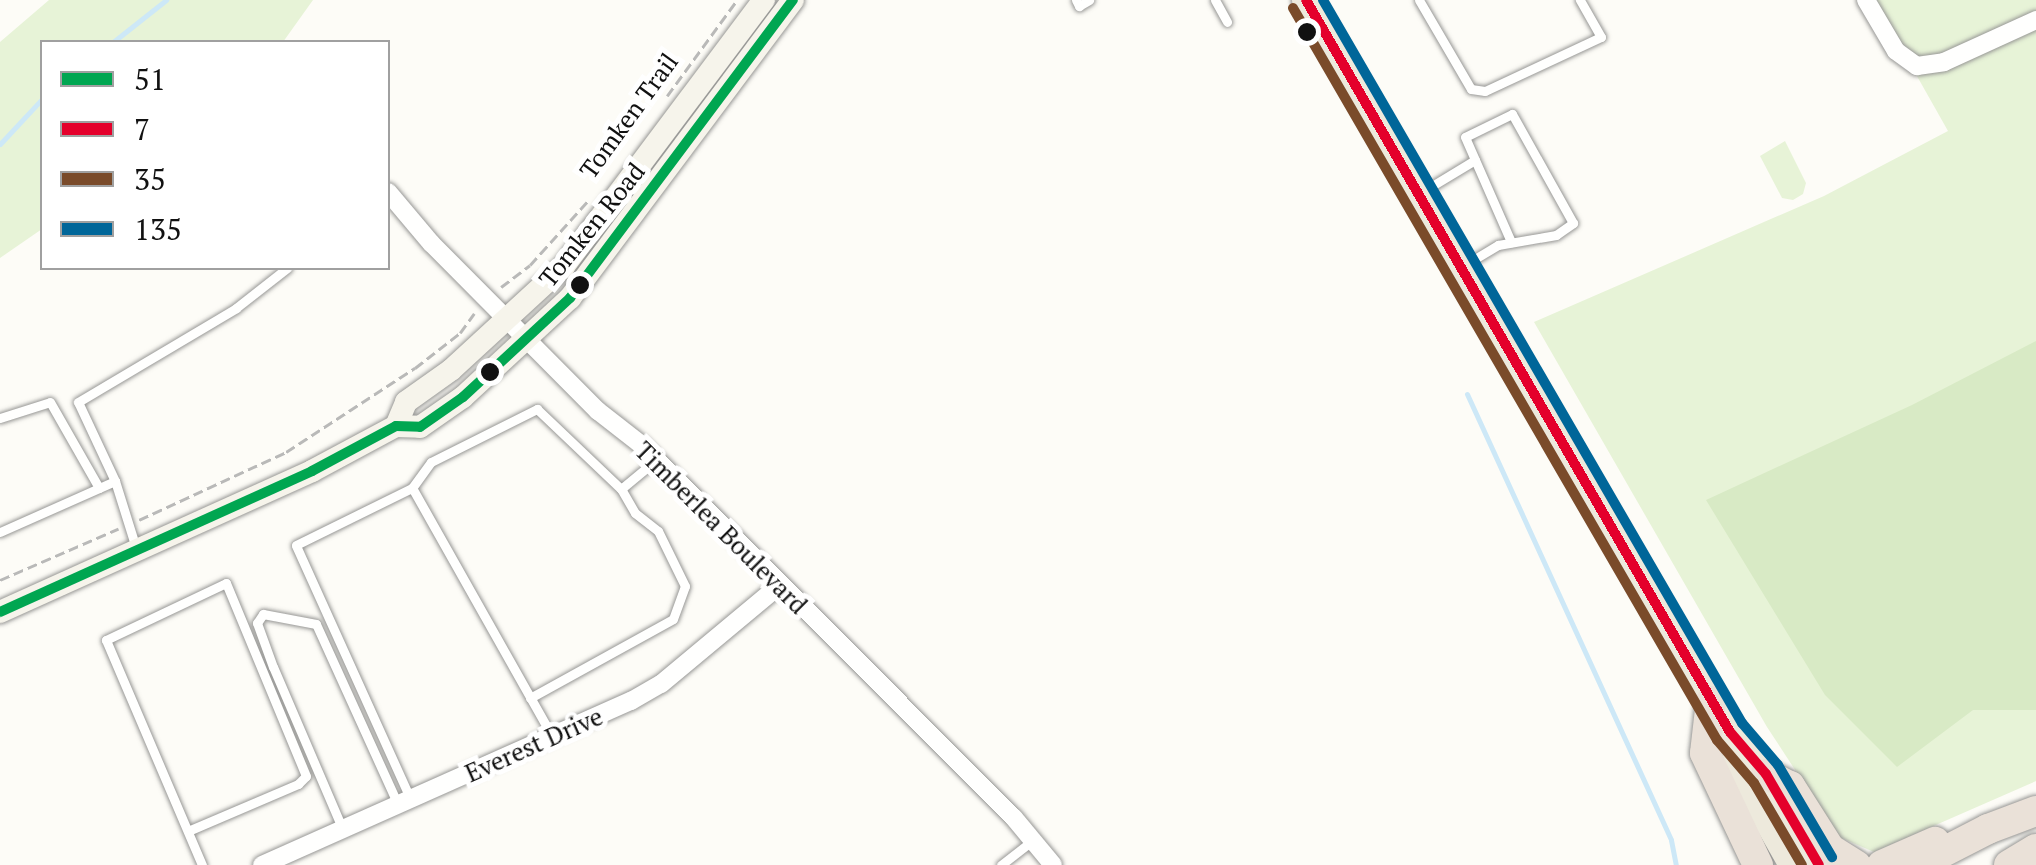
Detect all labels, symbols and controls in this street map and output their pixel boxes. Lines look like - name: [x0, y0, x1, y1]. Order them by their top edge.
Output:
- unlabelled marker: [1297, 22, 1317, 42]
- legend: [40, 40, 390, 270]
- street label: Tomken Trail: [574, 48, 684, 184]
- text: 51: [134, 59, 166, 99]
- text: 7: [134, 109, 150, 149]
- street label: Tomken Road: [533, 157, 651, 293]
- text: 35: [134, 159, 166, 199]
- text: 135: [134, 209, 182, 249]
- unlabelled marker: [570, 275, 590, 295]
- unlabelled marker: [480, 362, 500, 382]
- street label: Timberlea Boulevard: [629, 436, 813, 620]
- street label: Everest Drive: [461, 701, 607, 789]

